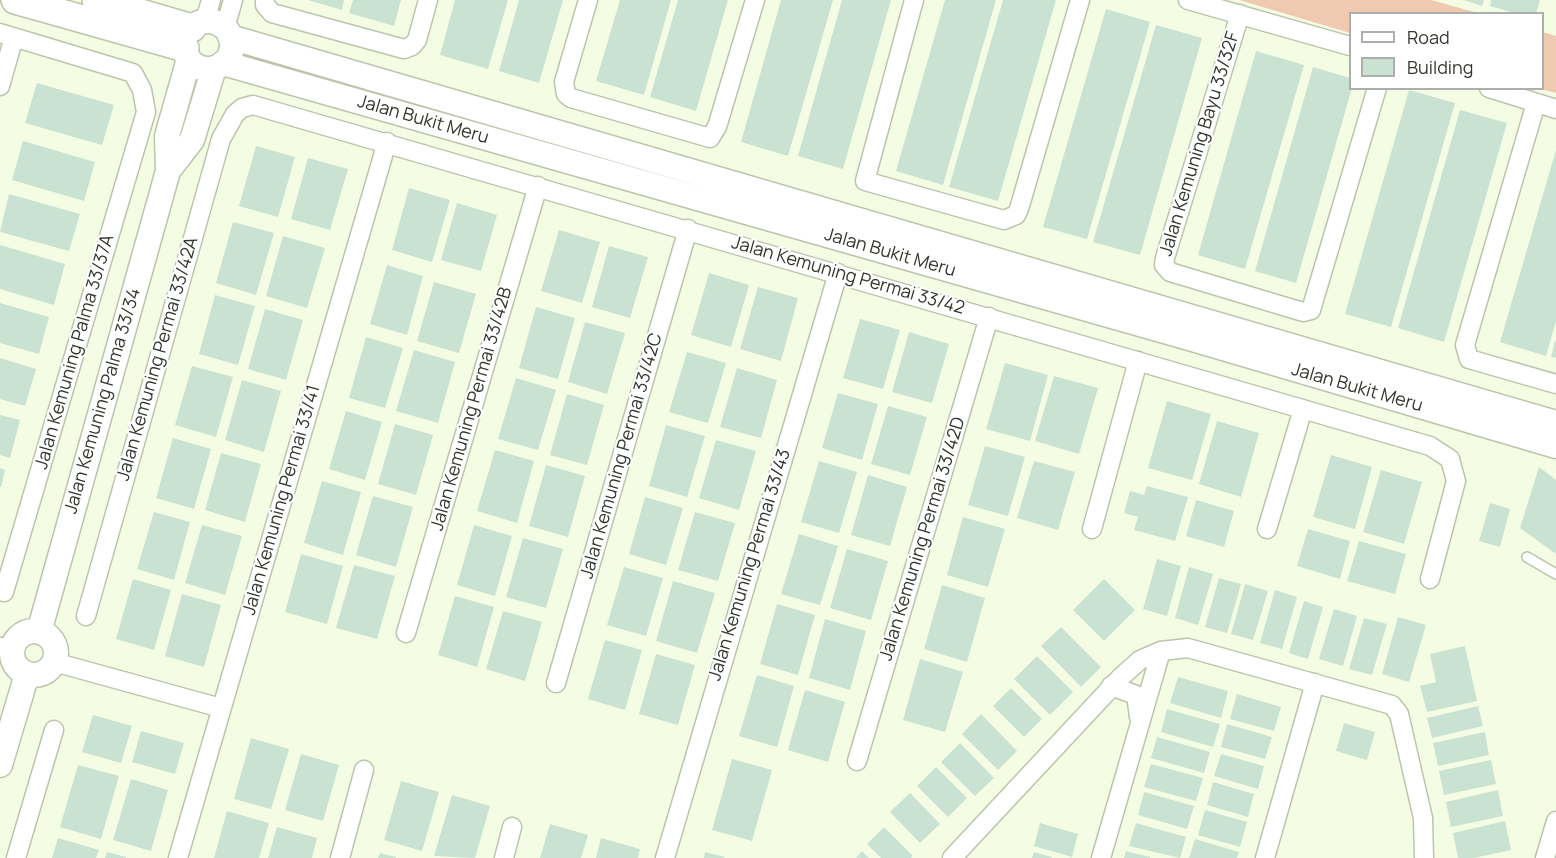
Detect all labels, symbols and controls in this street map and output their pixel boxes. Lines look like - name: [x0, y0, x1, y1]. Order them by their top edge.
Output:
- legend: [1349, 12, 1544, 90]
- text: Road: [1407, 25, 1450, 49]
- street label: Jalan Kemuning Bayu 33/32F: [1156, 29, 1244, 259]
- text: Building: [1407, 55, 1473, 79]
- street label: Jalan Bukit Meru: [355, 91, 491, 149]
- street label: Jalan Bukit Meru: [822, 224, 958, 282]
- street label: Jalan Kemuning Palma 33/37A: [31, 232, 119, 472]
- street label: Jalan Kemuning Permai 33/42: [729, 232, 967, 320]
- street label: Jalan Kemuning Permai 33/42A: [113, 235, 203, 483]
- street label: Jalan Kemuning Permai 33/42B: [427, 285, 517, 533]
- street label: Jalan Kemuning Palma 33/34: [60, 286, 146, 516]
- street label: Jalan Kemuning Permai 33/42C: [577, 331, 667, 581]
- street label: Jalan Bukit Meru: [1289, 359, 1425, 417]
- street label: Jalan Kemuning Permai 33/41: [239, 383, 325, 617]
- street label: Jalan Kemuning Permai 33/42D: [876, 415, 970, 663]
- street label: Jalan Kemuning Permai 33/43: [704, 447, 796, 683]

